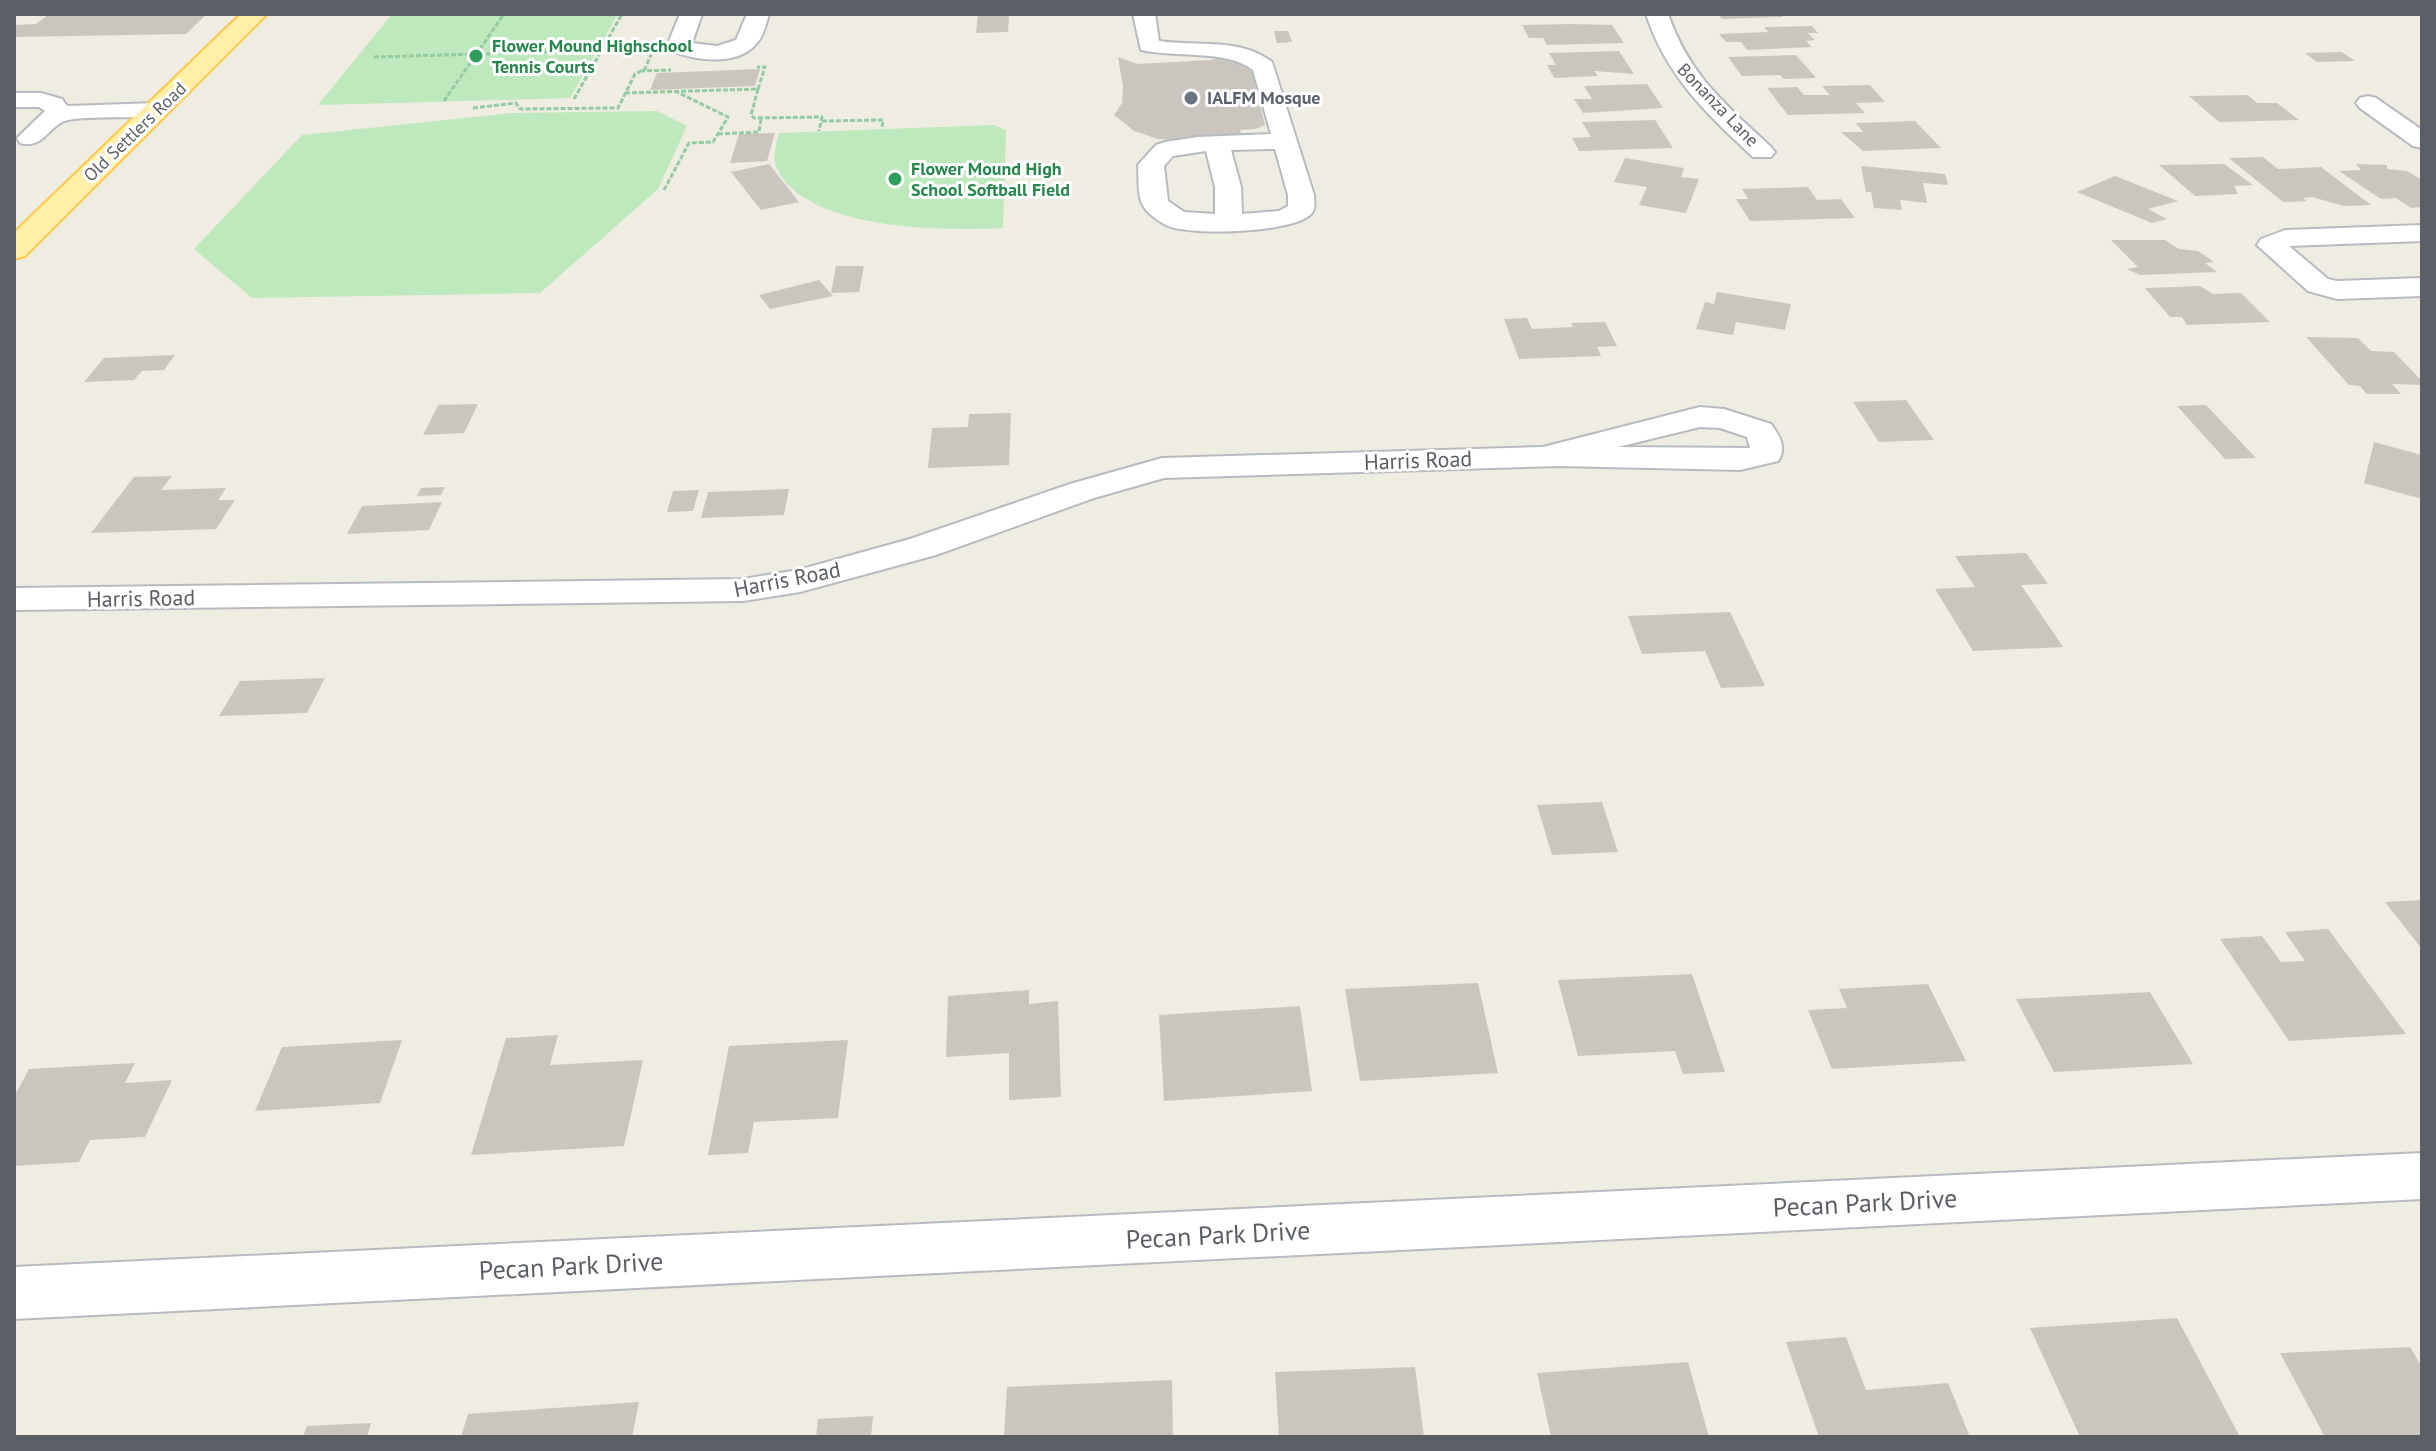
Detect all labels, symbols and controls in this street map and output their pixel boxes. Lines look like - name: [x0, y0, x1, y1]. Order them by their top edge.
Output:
- place label: Flower Mound Highschool Tennis Courts: [492, 34, 693, 78]
- marker: Flower Mound Highschool Tennis Courts: [467, 47, 485, 65]
- street label: Bonanza Lane: [1673, 58, 1764, 151]
- street label: Old Settlers Road: [78, 77, 191, 186]
- place label: IALFM Mosque: [1207, 86, 1321, 109]
- marker: IALFM Mosque: [1182, 89, 1200, 107]
- place label: Flower Mound High School Softball Field: [911, 157, 1070, 201]
- marker: Flower Mound High School Softball Field: [886, 170, 904, 188]
- street label: Harris Road: [1363, 444, 1473, 476]
- street label: Harris Road: [731, 555, 843, 603]
- street label: Harris Road: [87, 583, 195, 613]
- street label: Pecan Park Drive: [1772, 1181, 1958, 1224]
- street label: Pecan Park Drive: [1125, 1213, 1311, 1256]
- street label: Pecan Park Drive: [478, 1244, 664, 1287]

